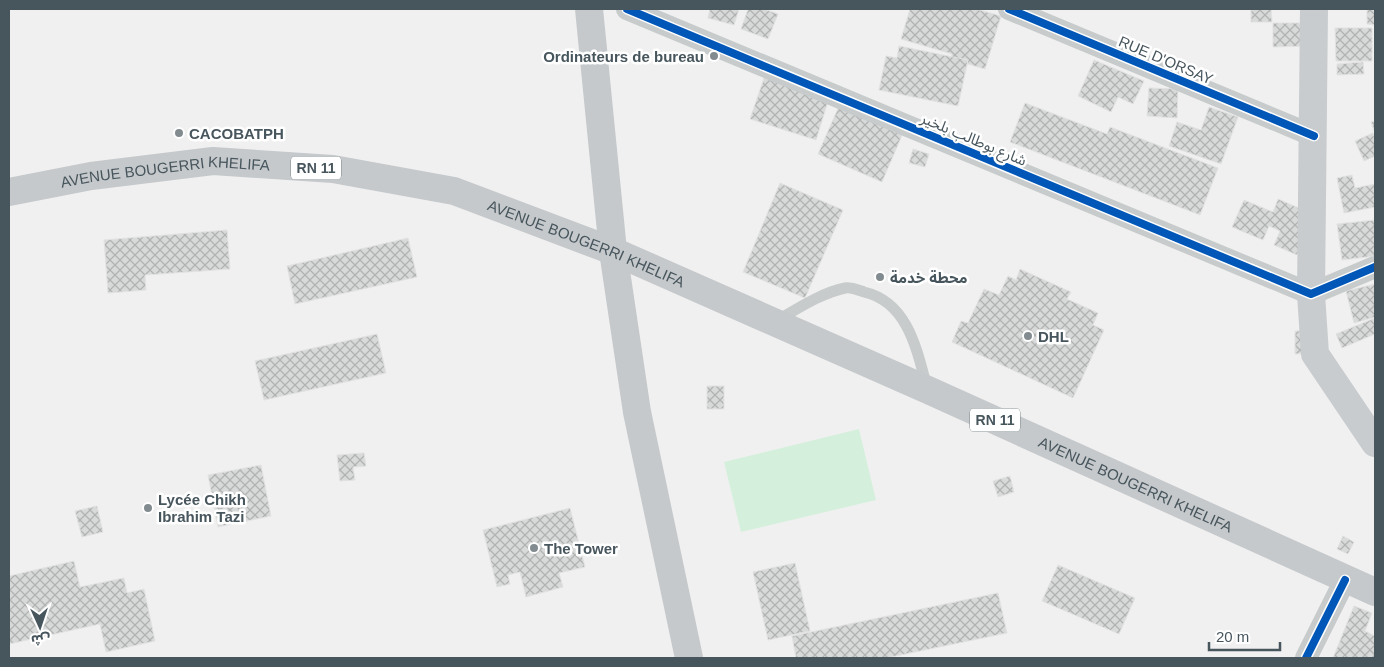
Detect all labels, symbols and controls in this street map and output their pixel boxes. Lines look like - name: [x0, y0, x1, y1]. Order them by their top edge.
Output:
- street label: RUE D'ORSAY: [1116, 32, 1216, 88]
- place label: Ordinateurs de bureau: [543, 48, 704, 65]
- marker: Ordinateurs de bureau: [708, 50, 720, 62]
- street label: شارع بوطالب بلخير: [916, 109, 1030, 173]
- place label: CACOBATPH: [189, 125, 284, 142]
- marker: CACOBATPH: [173, 127, 185, 139]
- street label: AVENUE BOUGERRI KHELIFA: [59, 152, 270, 190]
- road number: RN 11: [291, 156, 341, 180]
- street label: AVENUE BOUGERRI KHELIFA: [486, 196, 688, 290]
- place label: محطة خدمة: [890, 269, 968, 286]
- marker: محطة خدمة: [874, 271, 886, 283]
- place label: DHL: [1038, 328, 1069, 345]
- marker: DHL: [1022, 330, 1034, 342]
- road number: RN 11: [970, 408, 1020, 432]
- street label: AVENUE BOUGERRI KHELIFA: [1036, 433, 1235, 535]
- place label: Lycée Chikh Ibrahim Tazi: [158, 491, 246, 525]
- marker: Lycée Chikh Ibrahim Tazi: [142, 502, 154, 514]
- place label: The Tower: [544, 540, 618, 557]
- marker: The Tower: [528, 542, 540, 554]
- north arrow: [15, 602, 65, 652]
- scale bar: [1209, 620, 1280, 652]
- text: 20 m: [1216, 628, 1249, 645]
- text: ش: [31, 631, 51, 648]

